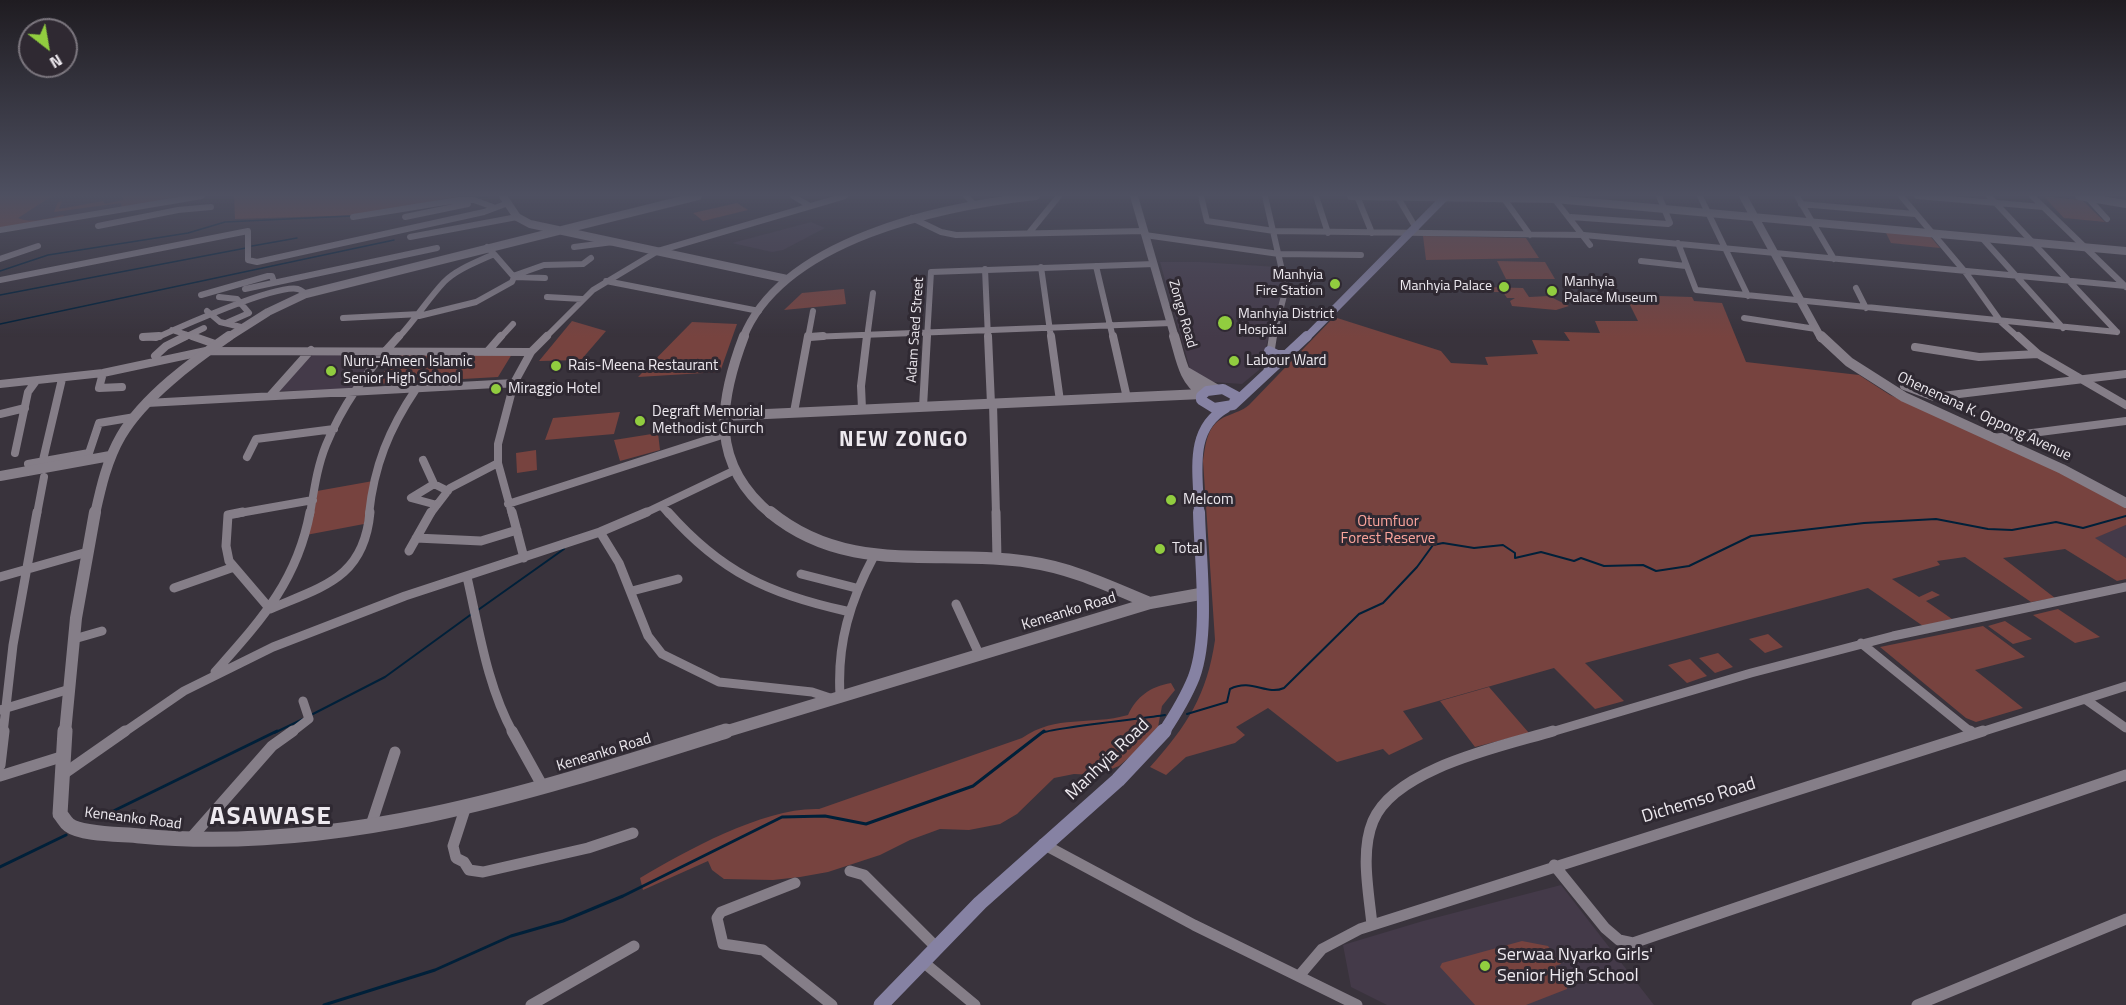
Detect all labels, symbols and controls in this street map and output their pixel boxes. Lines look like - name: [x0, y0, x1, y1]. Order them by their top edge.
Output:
- north arrow: [18, 18, 78, 78]
- text: N: [45, 49, 67, 75]
- place label: Manhyia Fire Station: [1255, 268, 1323, 300]
- place label: Manhyia Palace Museum: [1564, 275, 1658, 308]
- street label: Adam Saed Street: [904, 277, 928, 383]
- marker: Manhyia Fire Station: [1328, 277, 1342, 291]
- street label: Zongo Road: [1164, 278, 1200, 350]
- place label: Manhyia Palace: [1400, 279, 1492, 295]
- marker: Manhyia Palace: [1497, 280, 1511, 294]
- marker: Manhyia Palace Museum: [1545, 284, 1559, 298]
- place label: Manhyia District Hospital: [1238, 307, 1334, 340]
- marker: Manhyia District Hospital: [1216, 314, 1234, 332]
- place label: Labour Ward: [1246, 352, 1326, 370]
- place label: Nuru-Ameen Islamic Senior High School: [343, 353, 473, 388]
- marker: Labour Ward: [1227, 354, 1241, 368]
- place label: Rais-Meena Restaurant: [568, 357, 718, 375]
- marker: Rais-Meena Restaurant: [549, 359, 563, 373]
- marker: Nuru-Ameen Islamic Senior High School: [324, 364, 338, 378]
- street label: Ohenenana K. Oppong Avenue: [1894, 369, 2074, 465]
- place label: Miraggio Hotel: [508, 380, 601, 398]
- marker: Miraggio Hotel: [489, 382, 503, 396]
- place label: Degraft Memorial Methodist Church: [652, 403, 764, 438]
- marker: Degraft Memorial Methodist Church: [633, 414, 647, 428]
- district label: NEW ZONGO: [839, 428, 969, 454]
- place label: Melcom: [1183, 491, 1233, 509]
- marker: Melcom: [1164, 493, 1178, 507]
- park label: Otumfuor Forest Reserve: [1341, 513, 1435, 548]
- place label: Total: [1172, 540, 1203, 558]
- marker: Total: [1153, 542, 1167, 556]
- street label: Keneanko Road: [1020, 589, 1118, 635]
- street label: Manhyia Road: [1062, 715, 1154, 805]
- street label: Keneanko Road: [555, 730, 653, 776]
- street label: Dichemso Road: [1639, 773, 1759, 829]
- district label: ASAWASE: [210, 802, 332, 834]
- street label: Keneanko Road: [83, 804, 183, 834]
- place label: Serwaa Nyarko Girls' Senior High School: [1497, 945, 1653, 988]
- marker: Serwaa Nyarko Girls' Senior High School: [1478, 959, 1492, 973]

